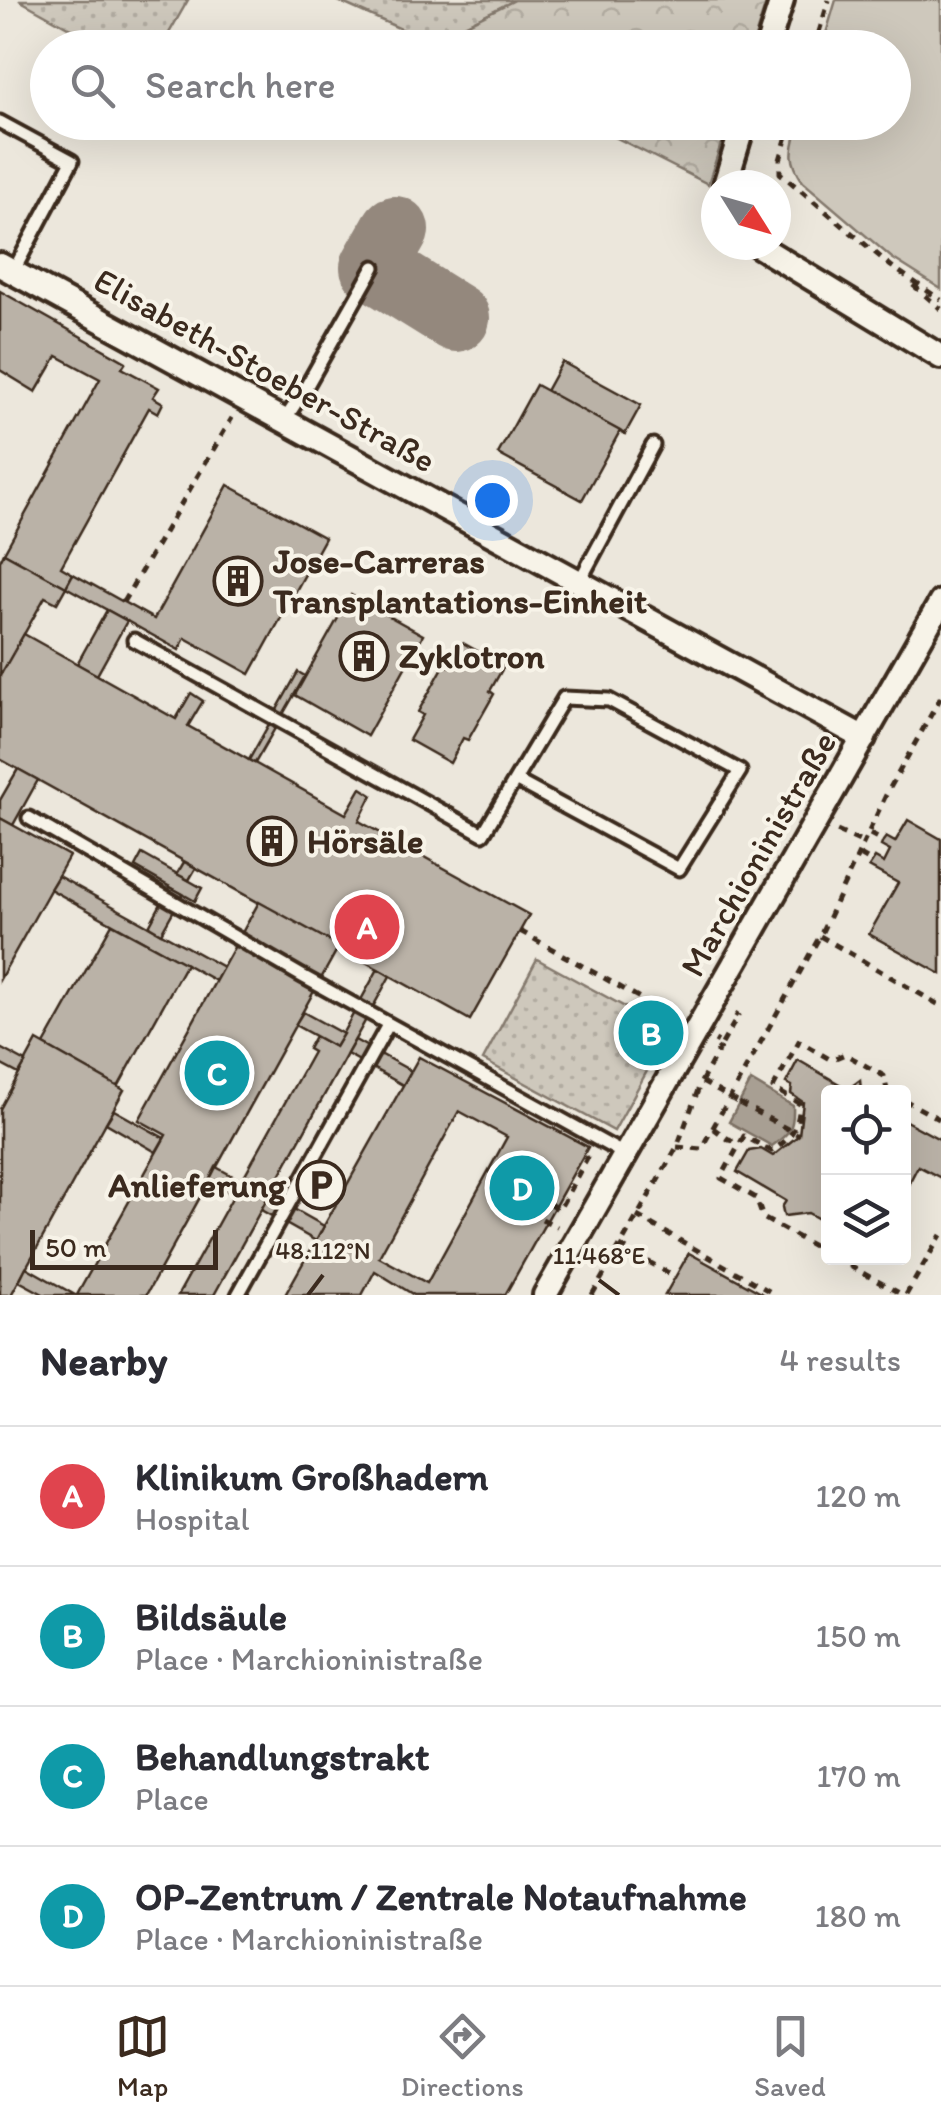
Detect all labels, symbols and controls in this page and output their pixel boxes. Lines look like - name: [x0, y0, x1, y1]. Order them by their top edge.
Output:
- search box: [30, 30, 911, 140]
- icon: search: [65, 58, 120, 113]
- text: Search here: [145, 62, 336, 108]
- north arrow: [701, 170, 791, 260]
- street label: Elisabeth-Stoeber-Straße: [87, 259, 443, 481]
- your location: [467, 475, 518, 526]
- place label: Jose-Carreras Transplantations-Einheit: [272, 540, 647, 622]
- building icon: Jose-Carreras Transplantations-Einheit: [212, 555, 264, 607]
- building icon: Zyklotron: [338, 630, 390, 682]
- place label: Zyklotron: [399, 635, 545, 677]
- street label: Marchioninistraße: [671, 724, 845, 984]
- building icon: Hörsäle: [246, 815, 298, 867]
- place label: Hörsäle: [307, 820, 423, 862]
- pin: A: [334, 890, 400, 964]
- pin: B: [618, 996, 684, 1070]
- pin: C: [184, 1036, 250, 1110]
- map controls: [821, 1085, 911, 1265]
- button: locate: [821, 1085, 911, 1175]
- pin: D: [490, 1150, 554, 1226]
- parking icon: Anlieferung: [295, 1159, 347, 1211]
- place label: Anlieferung: [108, 1164, 287, 1206]
- button: layers: [821, 1175, 911, 1265]
- scale bar: [30, 1225, 218, 1270]
- text: 50 m: [45, 1230, 107, 1264]
- text: 48.112°N: [275, 1235, 371, 1265]
- text: 11.468°E: [553, 1240, 645, 1270]
- text: Nearby: [40, 1335, 167, 1386]
- text: 4 results: [780, 1341, 901, 1379]
- text: Klinikum Großhadern: [135, 1454, 488, 1500]
- text: A: [62, 1477, 83, 1515]
- text: 120 m: [815, 1477, 901, 1515]
- text: Hospital: [135, 1500, 249, 1538]
- text: Bildsäule: [135, 1594, 287, 1640]
- text: B: [62, 1617, 83, 1655]
- text: 150 m: [816, 1617, 901, 1655]
- text: Place · Marchioninistraße: [135, 1640, 483, 1678]
- text: Behandlungstrakt: [135, 1734, 429, 1780]
- text: C: [62, 1757, 83, 1795]
- text: 170 m: [816, 1757, 901, 1795]
- text: Place: [135, 1780, 209, 1818]
- text: OP-Zentrum / Zentrale Notaufnahme: [135, 1874, 747, 1920]
- text: D: [62, 1897, 83, 1935]
- text: 180 m: [815, 1897, 901, 1935]
- text: Place · Marchioninistraße: [135, 1920, 483, 1958]
- tab: Map: [115, 2009, 170, 2103]
- tab: Directions: [401, 2009, 524, 2103]
- tab: Saved: [754, 2009, 826, 2103]

